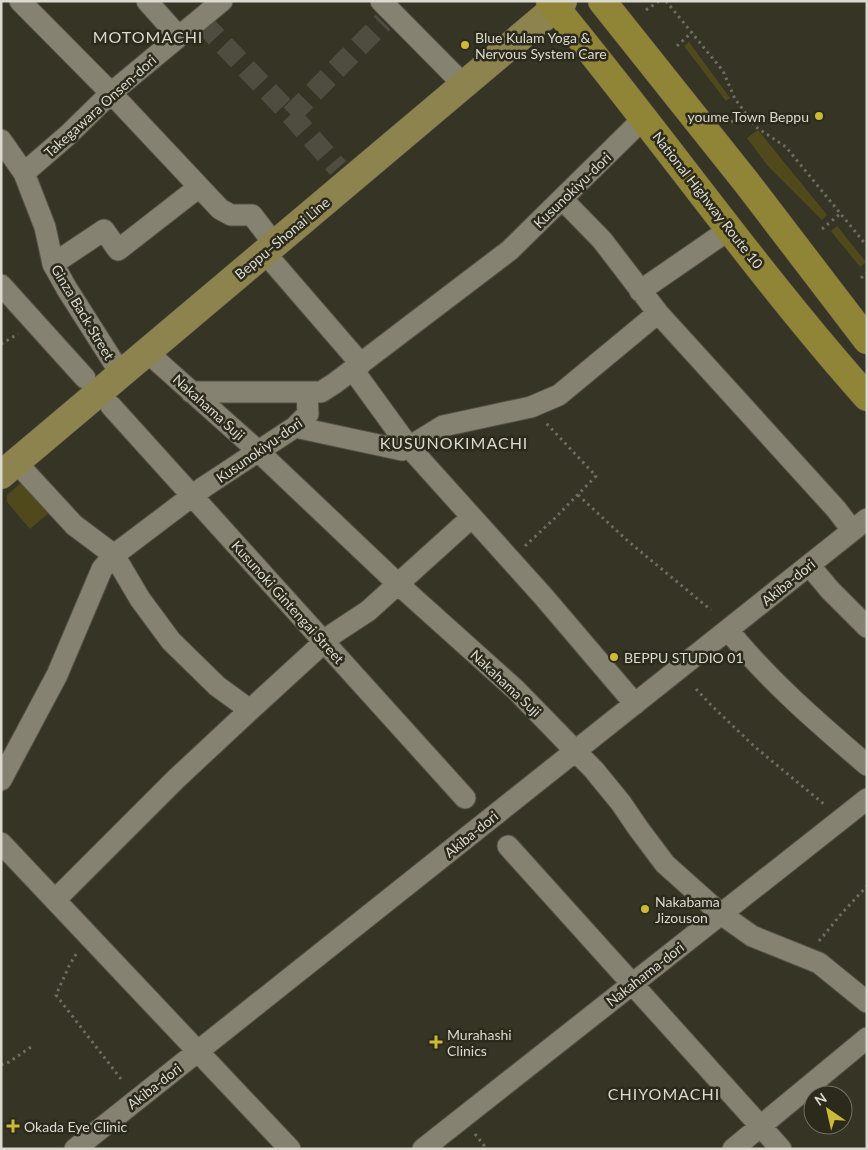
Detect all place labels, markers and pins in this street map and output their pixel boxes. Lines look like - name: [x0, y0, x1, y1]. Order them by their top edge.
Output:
- place label: Blue Kulam Yoga & Nervous System Care: [475, 29, 607, 62]
- marker: Blue Kulam Yoga & Nervous System Care: [459, 39, 471, 51]
- place label: youme Town Beppu: [688, 108, 809, 125]
- marker: youme Town Beppu: [813, 110, 825, 122]
- place label: BEPPU STUDIO 01: [624, 649, 744, 666]
- marker: BEPPU STUDIO 01: [608, 651, 620, 663]
- place label: Nakabama Jizouson: [655, 893, 720, 926]
- marker: Nakabama Jizouson: [639, 903, 651, 915]
- place label: Murahashi Clinics: [447, 1026, 512, 1059]
- marker: Murahashi Clinics: [429, 1035, 443, 1049]
- place label: Okada Eye Clinic: [24, 1118, 127, 1135]
- marker: Okada Eye Clinic: [6, 1119, 20, 1133]

